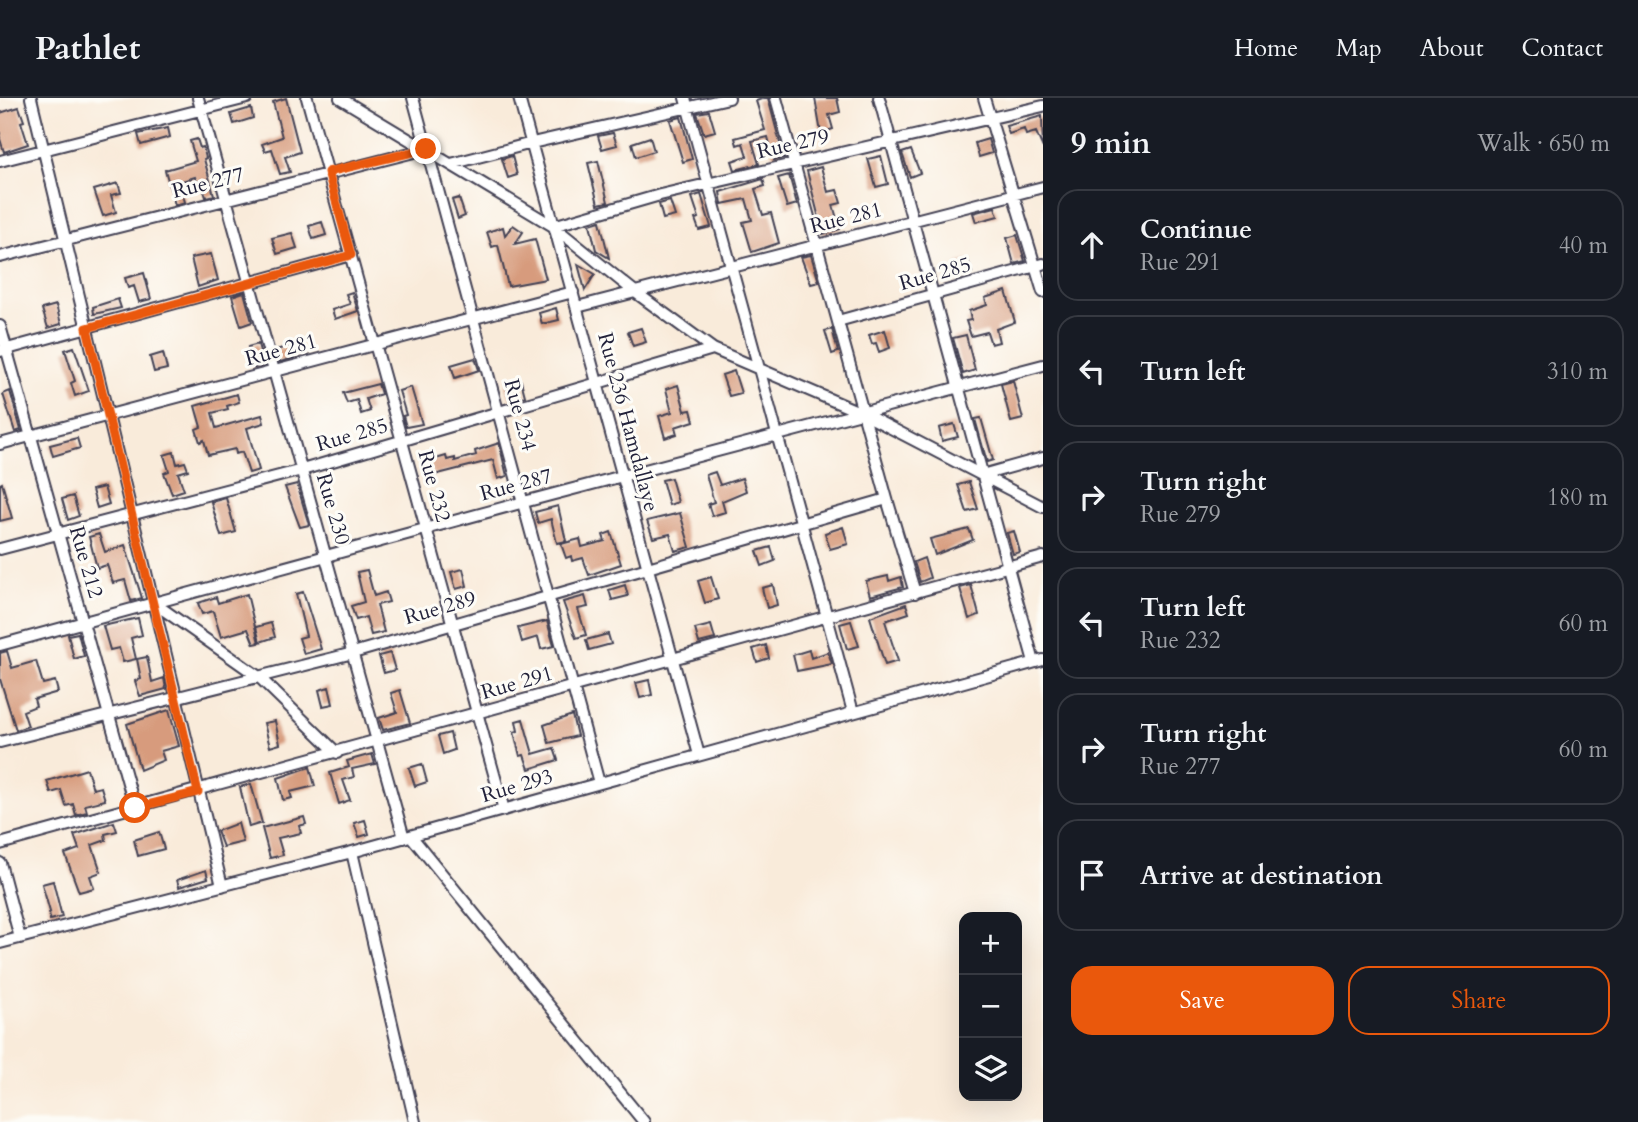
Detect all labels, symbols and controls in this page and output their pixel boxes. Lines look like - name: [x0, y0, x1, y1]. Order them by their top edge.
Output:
- text: Pathlet: [35, 26, 140, 71]
- text: Home: [1234, 32, 1298, 65]
- text: Map: [1336, 32, 1382, 65]
- text: About: [1420, 32, 1484, 65]
- text: Contact: [1522, 32, 1603, 65]
- street label: Rue 279: [754, 122, 832, 166]
- text: 9 min: [1071, 123, 1151, 164]
- text: Walk · 650 m: [1477, 128, 1610, 159]
- route end: [410, 133, 441, 164]
- street label: Rue 277: [169, 160, 247, 206]
- street label: Rue 281: [807, 195, 885, 241]
- text: Continue: [1140, 212, 1252, 247]
- icon: ahead: [1073, 226, 1111, 264]
- text: 40 m: [1559, 230, 1608, 261]
- text: Rue 291: [1140, 247, 1221, 278]
- street label: Rue 285: [896, 250, 974, 298]
- street label: Rue 281: [242, 326, 320, 374]
- street label: Rue 236 Hamdallaye: [590, 329, 666, 515]
- icon: left: [1073, 352, 1111, 390]
- text: Turn left: [1140, 354, 1245, 389]
- text: 310 m: [1547, 356, 1608, 387]
- street label: Rue 234: [496, 376, 544, 454]
- street label: Rue 285: [313, 411, 391, 459]
- street label: Rue 232: [410, 447, 458, 525]
- street label: Rue 287: [477, 461, 555, 509]
- text: Turn right: [1140, 464, 1267, 499]
- street label: Rue 230: [309, 470, 357, 548]
- icon: right: [1073, 478, 1111, 516]
- text: 180 m: [1547, 482, 1608, 513]
- text: Rue 279: [1140, 499, 1221, 530]
- street label: Rue 212: [62, 523, 110, 602]
- street label: Rue 289: [401, 584, 480, 632]
- text: Turn left: [1140, 590, 1245, 625]
- icon: left: [1073, 604, 1111, 642]
- text: 60 m: [1559, 608, 1608, 639]
- text: Rue 232: [1140, 625, 1221, 656]
- street label: Rue 291: [478, 659, 556, 707]
- text: Turn right: [1140, 716, 1267, 751]
- icon: right: [1073, 730, 1111, 768]
- text: 60 m: [1559, 734, 1608, 765]
- text: Rue 277: [1140, 751, 1221, 782]
- street label: Rue 293: [478, 762, 556, 810]
- route start: [119, 792, 150, 823]
- icon: arrive: [1073, 856, 1111, 894]
- text: Arrive at destination: [1140, 858, 1383, 893]
- map controls: [959, 912, 1022, 1101]
- button: +: [959, 912, 1022, 975]
- button: Save: [1071, 966, 1334, 1035]
- button: Share: [1348, 966, 1610, 1035]
- button: −: [959, 975, 1022, 1038]
- button: layers: [959, 1038, 1022, 1101]

